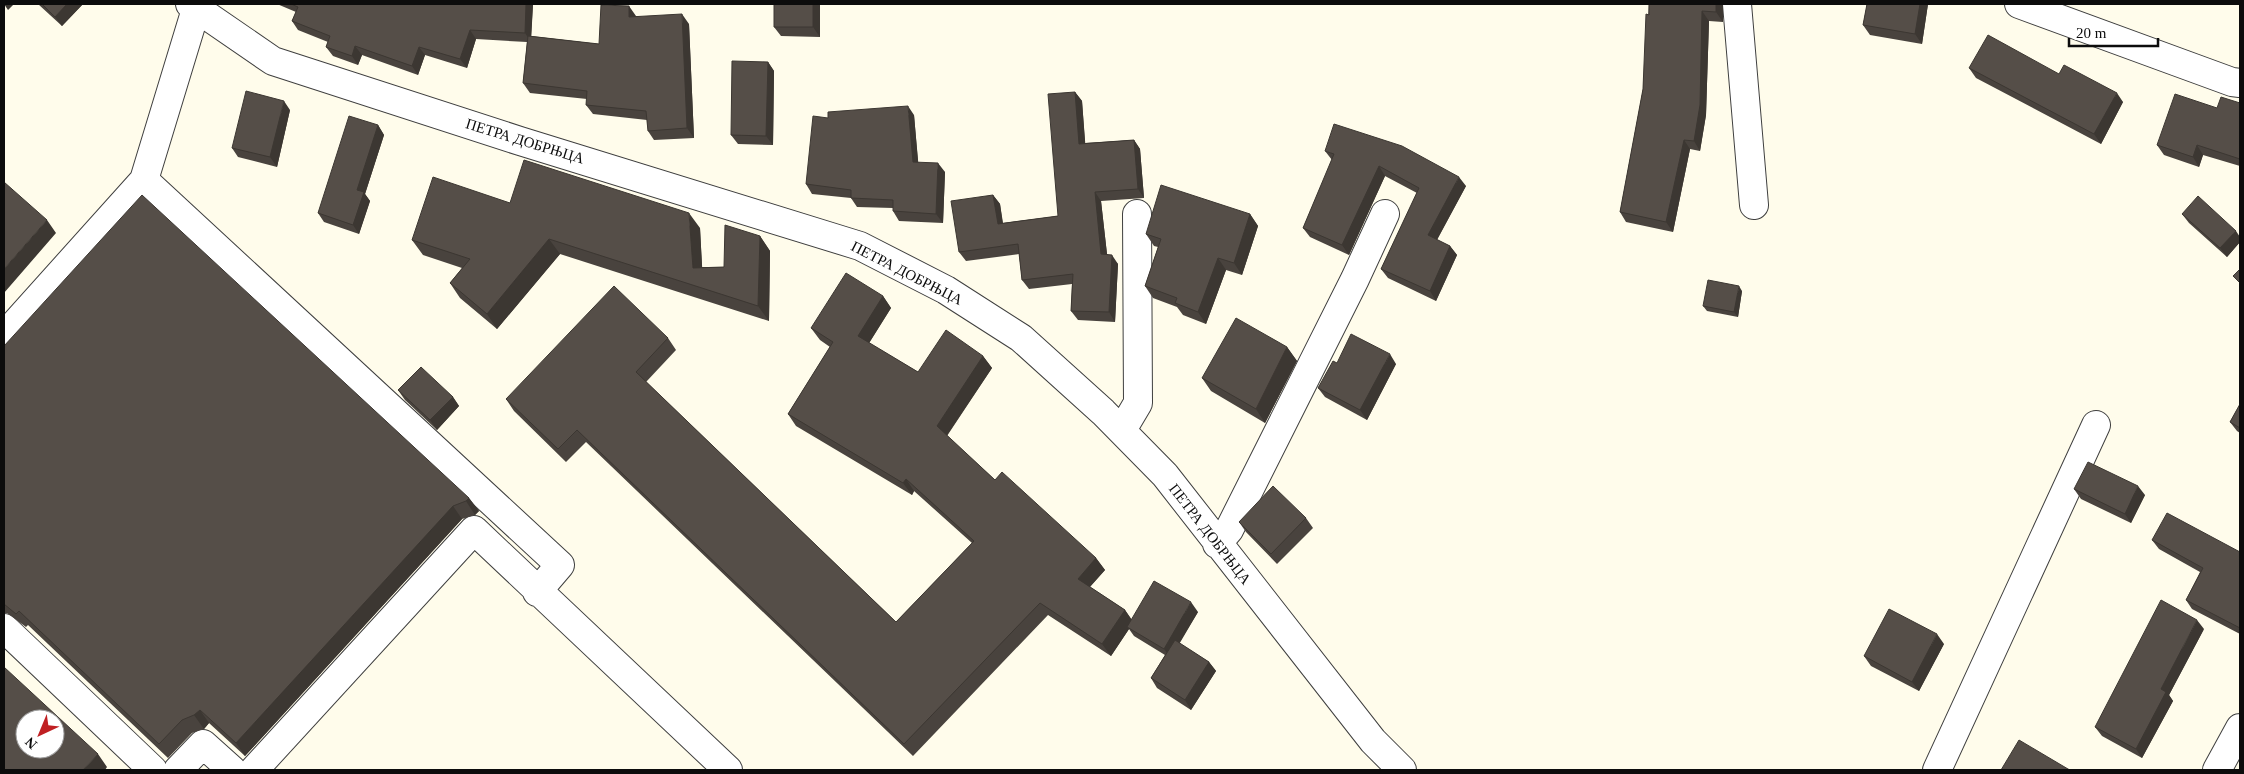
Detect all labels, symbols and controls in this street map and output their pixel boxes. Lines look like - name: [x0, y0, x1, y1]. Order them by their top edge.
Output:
- scale bar: [2069, 15, 2158, 47]
- text: 20 m: [2076, 25, 2107, 41]
- street label: ПЕТРА ДОБРЊЦА: [464, 115, 586, 167]
- street label: ПЕТРА ДОБРЊЦА: [849, 238, 966, 308]
- street label: ПЕТРА ДОБРЊЦА: [1166, 481, 1254, 587]
- north arrow: [15, 709, 65, 759]
- text: N: [22, 734, 40, 752]

